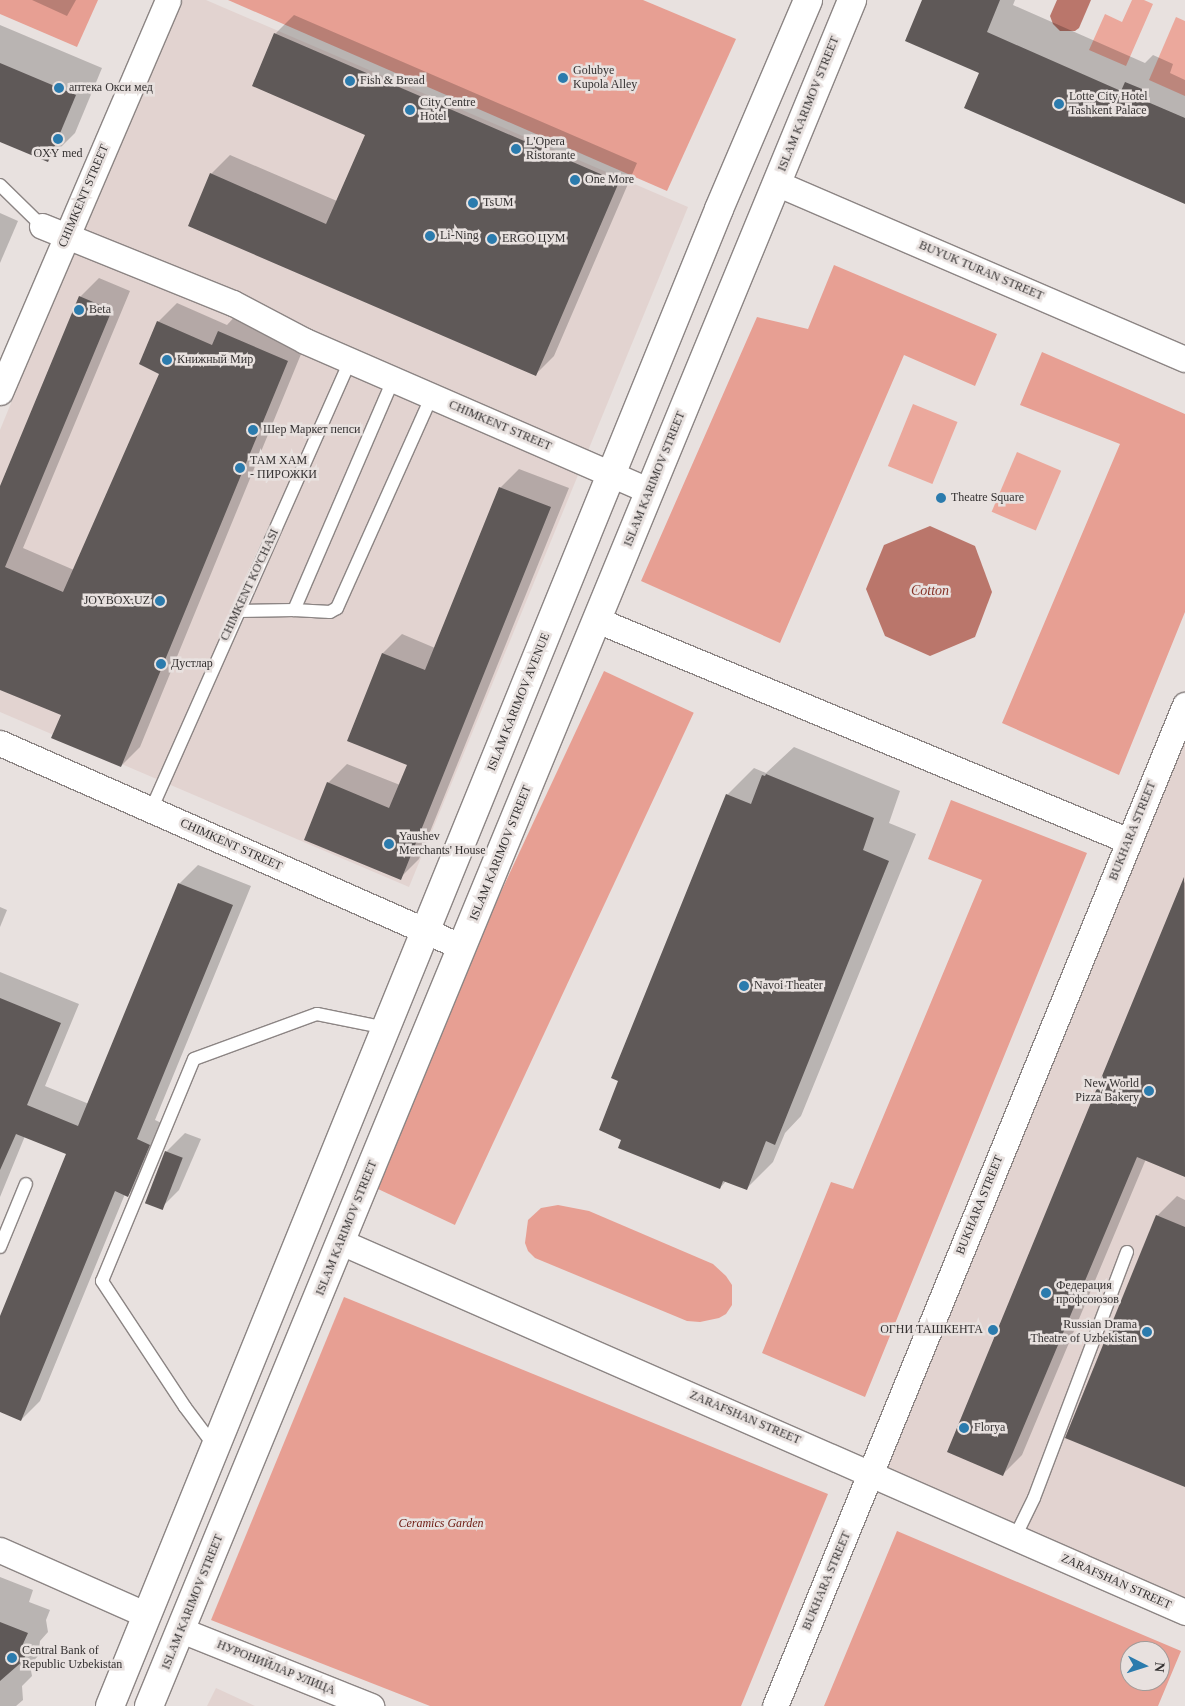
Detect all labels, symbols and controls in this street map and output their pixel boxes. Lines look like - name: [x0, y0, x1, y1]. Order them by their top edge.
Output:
- street label: ISLAM KARIMOV STREET: [775, 34, 843, 174]
- place label: Golubye Kupola Alley: [573, 64, 638, 92]
- marker: Golubye Kupola Alley: [557, 72, 569, 84]
- place label: Fish & Bread: [360, 74, 425, 88]
- marker: Fish & Bread: [344, 75, 356, 87]
- place label: аптека Окси мед: [69, 81, 153, 95]
- marker: аптека Окси мед: [53, 82, 65, 94]
- place label: Lotte City Hotel Tashkent Palace: [1069, 90, 1148, 118]
- place label: City Centre Hotel: [420, 96, 476, 124]
- marker: Lotte City Hotel Tashkent Palace: [1053, 98, 1065, 110]
- marker: City Centre Hotel: [404, 104, 416, 116]
- marker: OXY med: [52, 133, 64, 145]
- place label: L'Opera Ristorante: [526, 135, 575, 163]
- street label: CHIMKENT STREET: [56, 142, 112, 250]
- marker: L'Opera Ristorante: [510, 143, 522, 155]
- place label: OXY med: [33, 147, 83, 161]
- place label: One More: [585, 173, 634, 187]
- marker: One More: [569, 174, 581, 186]
- place label: TsUM: [483, 196, 513, 210]
- marker: TsUM: [467, 197, 479, 209]
- place label: Li-Ning: [440, 229, 479, 243]
- marker: Li-Ning: [424, 230, 436, 242]
- place label: ERGO ЦУМ: [502, 232, 565, 246]
- marker: ERGO ЦУМ: [486, 233, 498, 245]
- street label: BUYUK TURAN STREET: [917, 238, 1045, 304]
- place label: Beta: [89, 303, 111, 317]
- marker: Beta: [73, 304, 85, 316]
- place label: Книжный Мир: [177, 353, 253, 367]
- marker: Книжный Мир: [161, 354, 173, 366]
- street label: CHIMKENT STREET: [446, 398, 554, 454]
- street label: ISLAM KARIMOV STREET: [621, 409, 689, 549]
- place label: Шер Маркет пепси: [263, 423, 360, 437]
- marker: Шер Маркет пепси: [247, 424, 259, 436]
- place label: ТАМ ХАМ - ПИРОЖКИ: [250, 454, 317, 482]
- marker: ТАМ ХАМ - ПИРОЖКИ: [234, 462, 246, 474]
- place label: Theatre Square: [951, 491, 1024, 505]
- marker: Theatre Square: [935, 492, 947, 504]
- street label: CHIMKENT KO'CHASI: [218, 527, 282, 643]
- water label: Cotton: [911, 583, 949, 599]
- place label: JOYBOX.UZ: [84, 594, 150, 608]
- marker: JOYBOX.UZ: [154, 595, 166, 607]
- street label: ISLAM KARIMOV AVENUE: [485, 630, 553, 774]
- place label: Дустлар: [171, 657, 213, 671]
- marker: Дустлар: [155, 658, 167, 670]
- street label: BUKHARA STREET: [1106, 779, 1160, 883]
- street label: ISLAM KARIMOV STREET: [467, 783, 535, 923]
- street label: CHIMKENT STREET: [178, 816, 284, 874]
- place label: Yaushev Merchants' House: [399, 830, 485, 858]
- marker: Yaushev Merchants' House: [383, 838, 395, 850]
- place label: Navoi Theater: [754, 979, 823, 993]
- marker: Navoi Theater: [738, 980, 750, 992]
- place label: New World Pizza Bakery: [1075, 1077, 1139, 1105]
- marker: New World Pizza Bakery: [1143, 1085, 1155, 1097]
- street label: BUKHARA STREET: [953, 1153, 1007, 1257]
- street label: ISLAM KARIMOV STREET: [313, 1158, 381, 1298]
- place label: Федерация профсоюзов: [1056, 1279, 1119, 1307]
- marker: Федерация профсоюзов: [1040, 1287, 1052, 1299]
- place label: Russian Drama Theatre of Uzbekistan: [1030, 1318, 1137, 1346]
- place label: ОГНИ ТАШКЕНТА: [880, 1323, 983, 1337]
- marker: ОГНИ ТАШКЕНТА: [987, 1324, 999, 1336]
- marker: Russian Drama Theatre of Uzbekistan: [1141, 1326, 1153, 1338]
- street label: ZARAFSHAN STREET: [687, 1388, 803, 1448]
- place label: Florya: [974, 1421, 1005, 1435]
- marker: Florya: [958, 1422, 970, 1434]
- park label: Ceramics Garden: [398, 1517, 484, 1531]
- street label: BUKHARA STREET: [800, 1529, 854, 1633]
- street label: ISLAM KARIMOV STREET: [159, 1532, 227, 1672]
- street label: ZARAFSHAN STREET: [1059, 1551, 1173, 1613]
- street label: НУРОНИЙЛАР УЛИЦА: [215, 1638, 337, 1698]
- north arrow: [1120, 1641, 1170, 1691]
- place label: Central Bank of Republic Uzbekistan: [22, 1644, 122, 1672]
- marker: Central Bank of Republic Uzbekistan: [6, 1652, 18, 1664]
- text: N: [1152, 1662, 1167, 1673]

